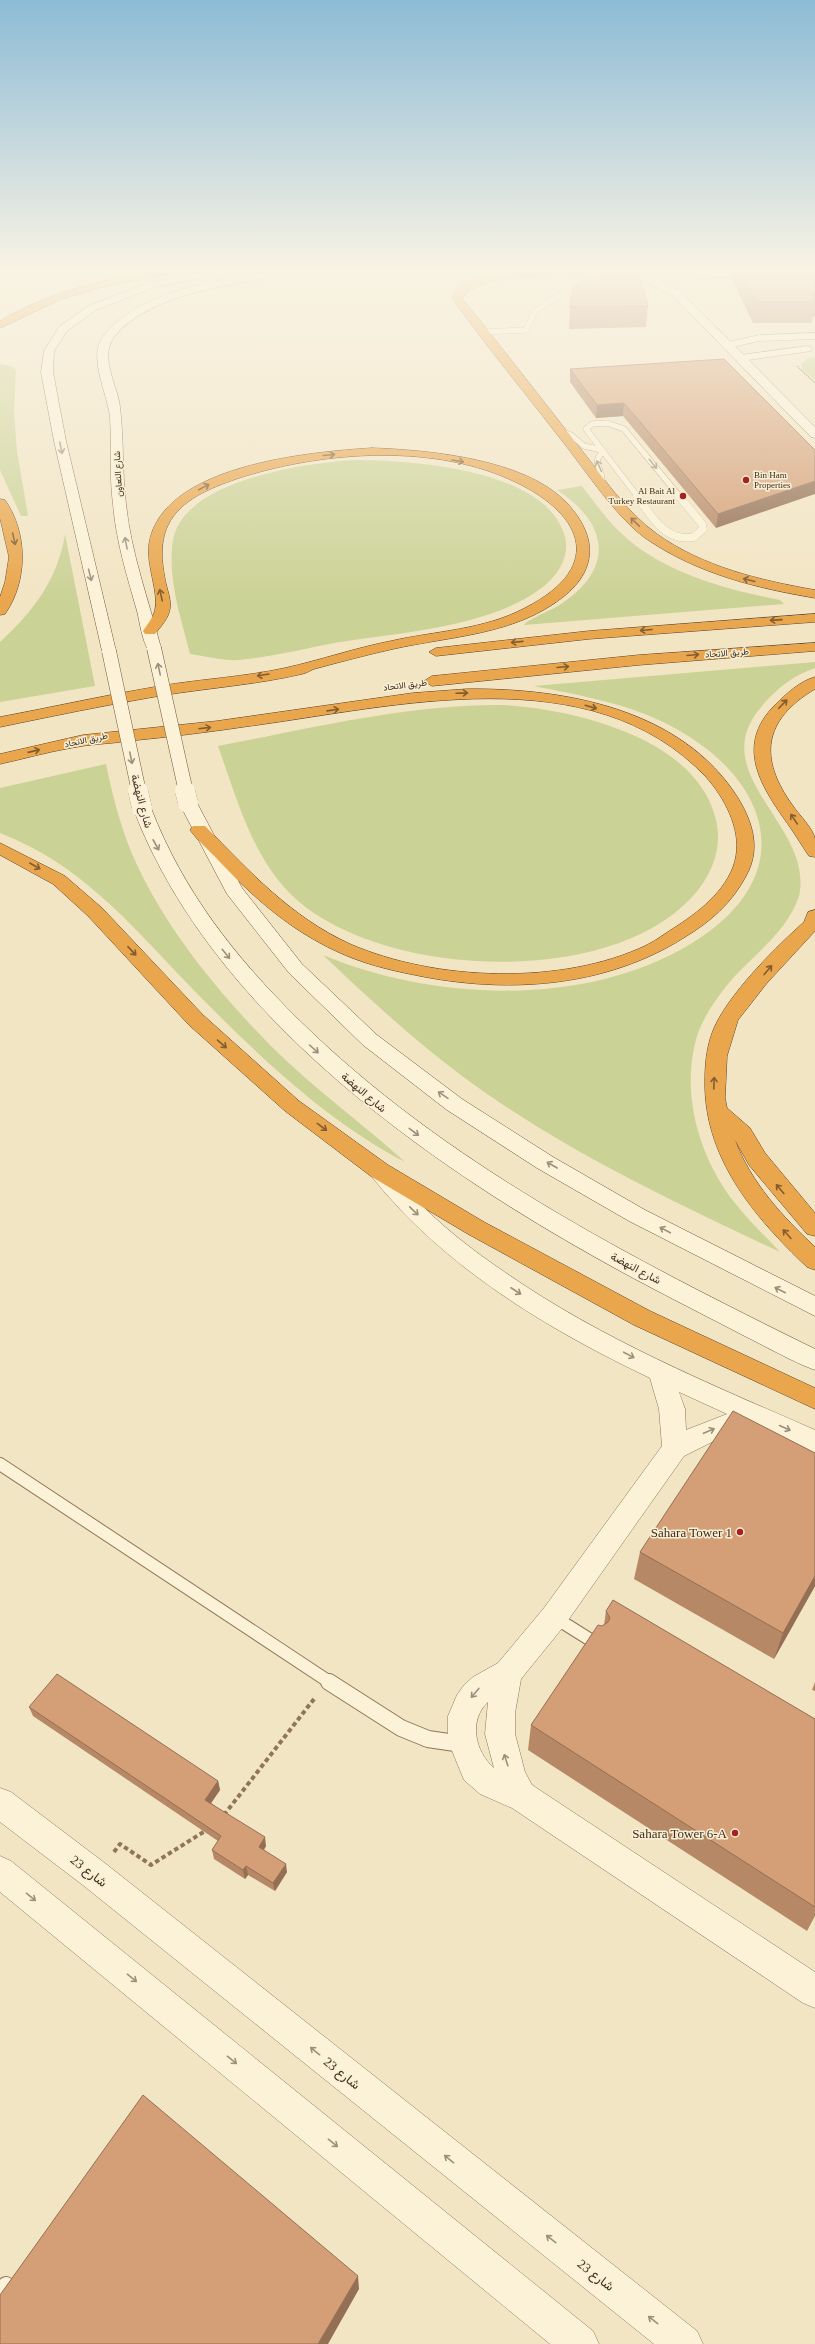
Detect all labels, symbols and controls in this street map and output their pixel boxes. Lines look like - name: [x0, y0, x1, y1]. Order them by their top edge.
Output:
- one-way arrow: [58, 442, 66, 455]
- street label: شارع التعاون: [112, 451, 125, 497]
- one-way arrow: [322, 451, 335, 459]
- one-way arrow: [451, 457, 464, 465]
- one-way arrow: [648, 458, 657, 469]
- one-way arrow: [595, 461, 602, 473]
- place label: Bin Ham Properties: [754, 470, 791, 490]
- marker: Bin Ham Properties: [741, 475, 751, 485]
- one-way arrow: [197, 483, 209, 490]
- place label: Al Bait Al Turkey Restaurant: [609, 486, 675, 506]
- marker: Al Bait Al Turkey Restaurant: [678, 491, 688, 501]
- one-way arrow: [630, 517, 640, 527]
- one-way arrow: [11, 532, 19, 545]
- one-way arrow: [121, 537, 129, 550]
- one-way arrow: [87, 568, 95, 581]
- one-way arrow: [743, 576, 756, 584]
- one-way arrow: [157, 589, 165, 602]
- one-way arrow: [770, 617, 783, 624]
- one-way arrow: [640, 627, 653, 634]
- one-way arrow: [511, 639, 524, 646]
- street label: طريق الاتحاد: [705, 646, 750, 661]
- one-way arrow: [686, 652, 699, 659]
- one-way arrow: [154, 663, 162, 676]
- one-way arrow: [556, 663, 569, 671]
- one-way arrow: [257, 671, 270, 679]
- street label: طريق الاتحاد: [383, 677, 428, 694]
- one-way arrow: [455, 690, 468, 697]
- one-way arrow: [778, 699, 788, 709]
- one-way arrow: [584, 704, 597, 711]
- one-way arrow: [326, 706, 339, 714]
- one-way arrow: [198, 725, 211, 732]
- street label: طريق الاتحاد: [63, 730, 109, 750]
- one-way arrow: [27, 747, 40, 754]
- one-way arrow: [128, 751, 136, 764]
- street label: شارع النهضة: [127, 773, 155, 830]
- one-way arrow: [790, 814, 798, 825]
- one-way arrow: [152, 838, 160, 850]
- one-way arrow: [29, 862, 41, 870]
- one-way arrow: [127, 946, 136, 956]
- one-way arrow: [221, 948, 230, 959]
- one-way arrow: [764, 965, 773, 975]
- one-way arrow: [217, 1039, 228, 1048]
- one-way arrow: [309, 1044, 319, 1053]
- street label: شارع النهضة: [338, 1070, 389, 1116]
- one-way arrow: [710, 1077, 718, 1090]
- one-way arrow: [438, 1091, 449, 1099]
- one-way arrow: [316, 1123, 327, 1132]
- one-way arrow: [409, 1128, 420, 1136]
- one-way arrow: [546, 1161, 558, 1169]
- one-way arrow: [776, 1183, 784, 1194]
- one-way arrow: [409, 1206, 419, 1216]
- one-way arrow: [659, 1226, 671, 1233]
- one-way arrow: [782, 1229, 791, 1239]
- street label: شارع النهضة: [608, 1250, 663, 1288]
- one-way arrow: [774, 1285, 786, 1293]
- one-way arrow: [510, 1287, 521, 1295]
- one-way arrow: [623, 1352, 635, 1359]
- one-way arrow: [778, 1425, 790, 1432]
- one-way arrow: [703, 1427, 715, 1434]
- place label: Sahara Tower 1: [651, 1525, 732, 1540]
- marker: Sahara Tower 1: [735, 1527, 745, 1537]
- one-way arrow: [471, 1688, 480, 1699]
- one-way arrow: [502, 1754, 509, 1767]
- place label: Sahara Tower 6-A: [632, 1826, 728, 1841]
- marker: Sahara Tower 6-A: [730, 1828, 740, 1838]
- street label: شارع 23: [66, 1852, 110, 1892]
- one-way arrow: [25, 1892, 36, 1901]
- one-way arrow: [126, 1974, 137, 1983]
- one-way arrow: [310, 2047, 321, 2056]
- street label: شارع 23: [320, 2054, 363, 2094]
- one-way arrow: [227, 2056, 238, 2065]
- one-way arrow: [328, 2138, 339, 2147]
- one-way arrow: [444, 2154, 455, 2163]
- one-way arrow: [546, 2235, 557, 2244]
- street label: شارع 23: [573, 2256, 617, 2296]
- one-way arrow: [648, 2315, 659, 2324]

